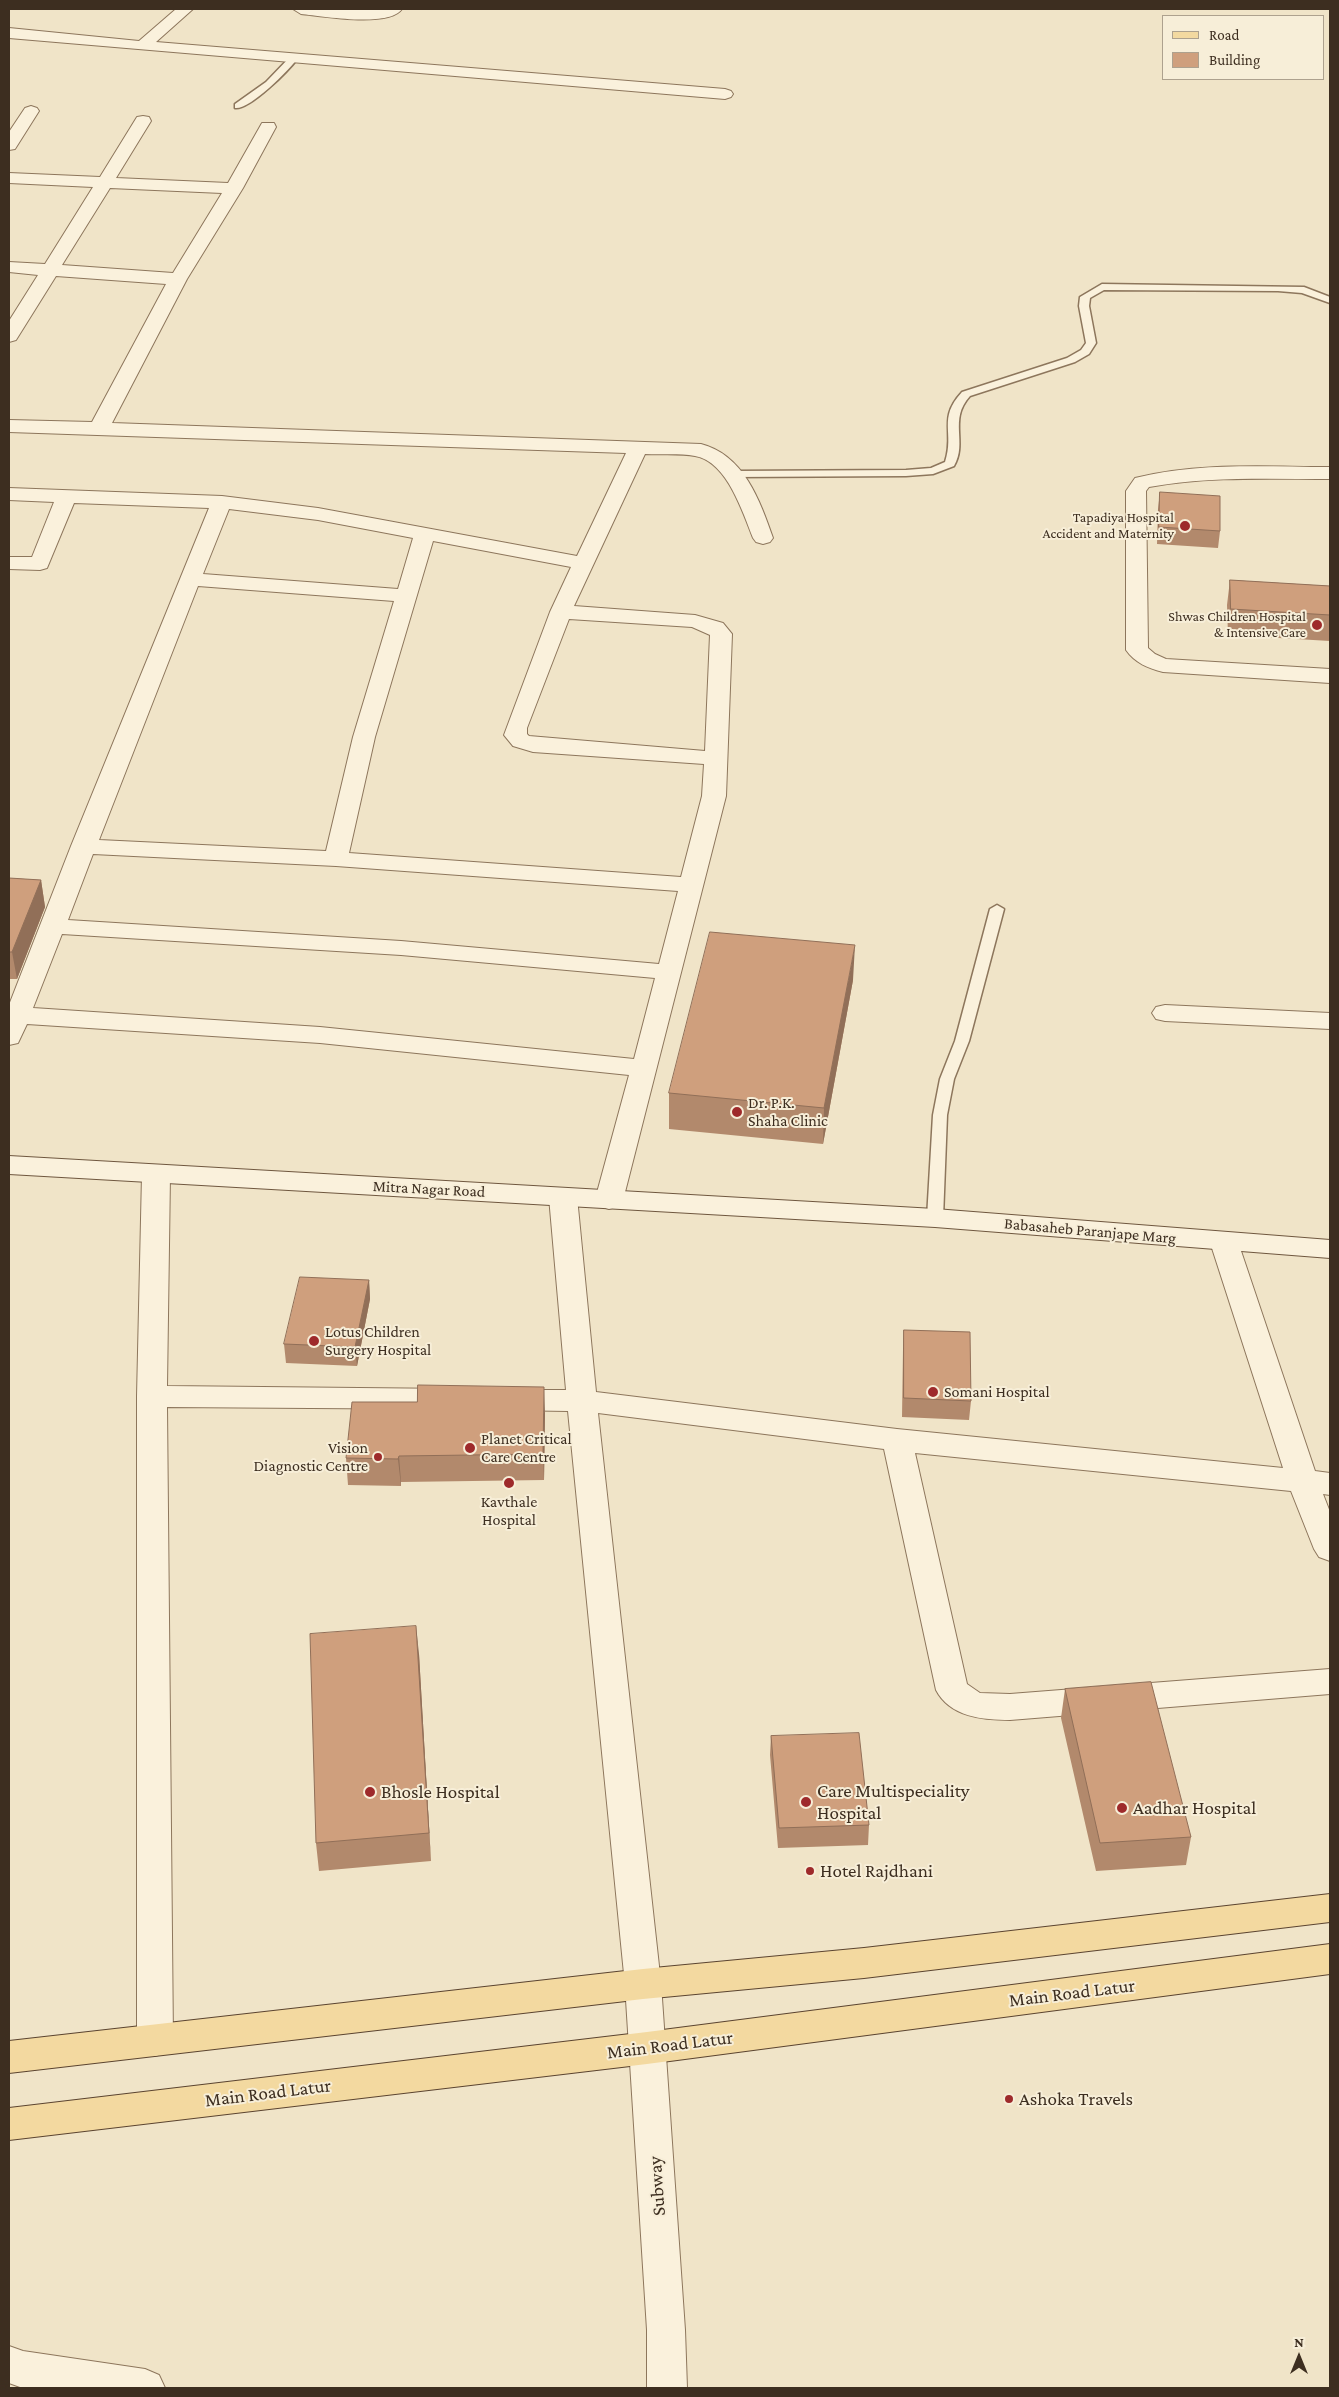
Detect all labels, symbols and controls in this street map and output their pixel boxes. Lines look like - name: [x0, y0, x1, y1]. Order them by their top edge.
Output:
- legend: [1162, 15, 1324, 80]
- text: Road: [1209, 27, 1239, 43]
- text: Building: [1209, 52, 1260, 68]
- place label: Tapadiya Hospital Accident and Maternity: [1043, 510, 1174, 542]
- marker: Tapadiya Hospital Accident and Maternity: [1178, 519, 1192, 533]
- place label: Shwas Children Hospital & Intensive Care: [1168, 609, 1306, 642]
- marker: Shwas Children Hospital & Intensive Care: [1310, 618, 1324, 632]
- place label: Dr. P.K. Shaha Clinic: [748, 1093, 828, 1131]
- marker: Dr. P.K. Shaha Clinic: [730, 1105, 744, 1119]
- street label: Mitra Nagar Road: [372, 1176, 486, 1202]
- street label: Babasaheb Paranjape Marg: [1003, 1214, 1177, 1248]
- place label: Lotus Children Surgery Hospital: [325, 1322, 431, 1360]
- marker: Lotus Children Surgery Hospital: [307, 1334, 321, 1348]
- place label: Somani Hospital: [944, 1382, 1050, 1402]
- marker: Somani Hospital: [926, 1385, 940, 1399]
- place label: Planet Critical Care Centre: [481, 1429, 572, 1467]
- place label: Vision Diagnostic Centre: [253, 1438, 368, 1476]
- marker: Planet Critical Care Centre: [463, 1441, 477, 1455]
- marker: Vision Diagnostic Centre: [372, 1451, 384, 1463]
- marker: Kavthale Hospital: [502, 1476, 516, 1490]
- place label: Kavthale Hospital: [481, 1492, 537, 1530]
- place label: Care Multispeciality Hospital: [817, 1780, 970, 1824]
- place label: Bhosle Hospital: [381, 1781, 500, 1803]
- marker: Bhosle Hospital: [363, 1785, 377, 1799]
- marker: Care Multispeciality Hospital: [799, 1795, 813, 1809]
- place label: Aadhar Hospital: [1133, 1797, 1256, 1819]
- marker: Aadhar Hospital: [1115, 1801, 1129, 1815]
- place label: Hotel Rajdhani: [820, 1860, 933, 1882]
- marker: Hotel Rajdhani: [804, 1865, 816, 1877]
- street label: Main Road Latur: [1008, 1974, 1136, 2012]
- street label: Main Road Latur: [606, 2026, 734, 2064]
- street label: Main Road Latur: [204, 2074, 332, 2112]
- place label: Ashoka Travels: [1019, 2088, 1133, 2110]
- marker: Ashoka Travels: [1003, 2093, 1015, 2105]
- street label: Subway: [644, 2155, 670, 2217]
- north arrow: [1274, 2332, 1324, 2382]
- text: N: [1294, 2334, 1304, 2350]

